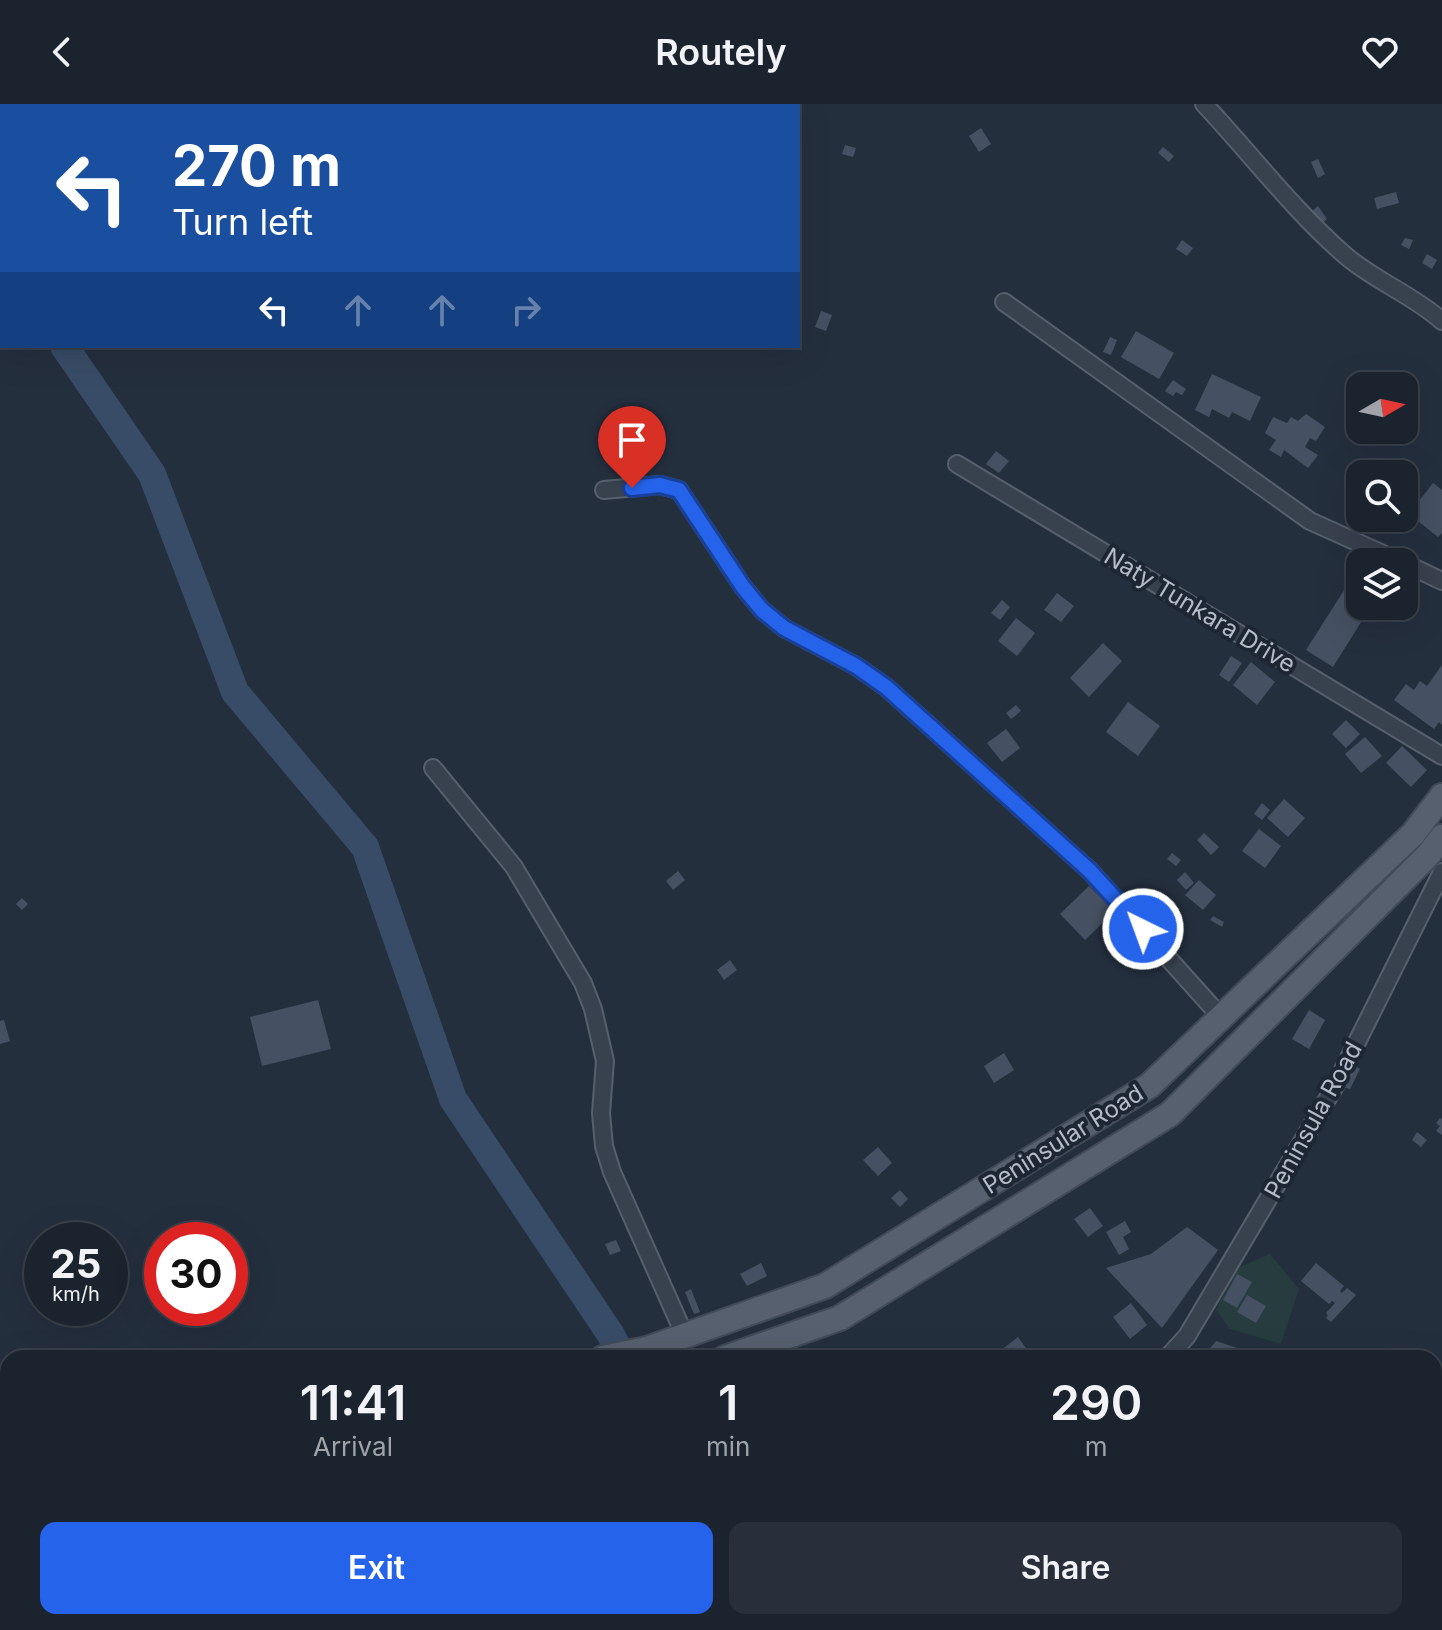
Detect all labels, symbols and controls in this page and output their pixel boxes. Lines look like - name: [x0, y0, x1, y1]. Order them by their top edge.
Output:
- icon: back: [40, 30, 84, 74]
- text: Routely: [655, 30, 787, 74]
- icon: heart: [1358, 30, 1402, 74]
- text: 270 m: [172, 132, 341, 200]
- icon: left: [40, 136, 144, 240]
- text: Turn left: [172, 200, 313, 244]
- icon: left: [252, 288, 296, 332]
- icon: ahead: [336, 288, 380, 332]
- icon: ahead: [420, 288, 464, 332]
- icon: right: [504, 288, 548, 332]
- north arrow: [1346, 372, 1418, 444]
- map controls: [1346, 372, 1418, 620]
- pin: [598, 406, 666, 488]
- icon: arrive: [610, 418, 654, 462]
- button: search: [1346, 460, 1418, 532]
- street label: Naty Tunkara Drive: [1099, 542, 1301, 678]
- button: layers: [1346, 548, 1418, 620]
- position arrow: [1101, 887, 1185, 971]
- street label: Peninsula Road: [1258, 1037, 1368, 1203]
- street label: Peninsular Road: [978, 1078, 1148, 1200]
- speed limit sign: 30: [144, 1222, 248, 1326]
- text: 25: [51, 1239, 101, 1288]
- text: km/h: [52, 1282, 100, 1306]
- text: 11:41: [300, 1373, 406, 1432]
- text: 1: [718, 1373, 738, 1432]
- text: 290: [1050, 1373, 1142, 1432]
- text: Arrival: [313, 1431, 393, 1462]
- text: min: [706, 1431, 750, 1462]
- text: m: [1085, 1431, 1108, 1462]
- button: Exit: [40, 1522, 713, 1614]
- button: Share: [729, 1522, 1402, 1614]

